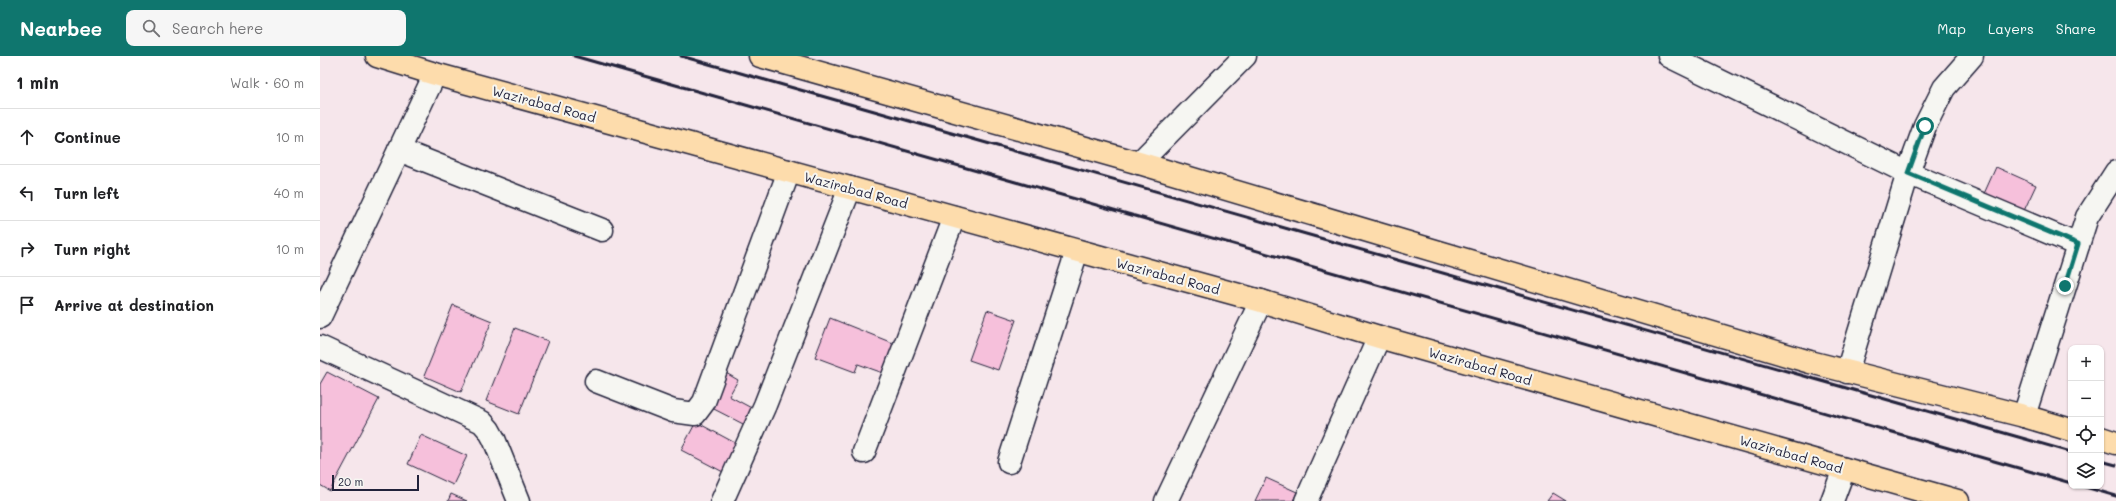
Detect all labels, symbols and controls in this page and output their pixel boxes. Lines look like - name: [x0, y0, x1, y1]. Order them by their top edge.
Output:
- search box: [126, 10, 406, 46]
- text: Nearbee: [20, 16, 102, 41]
- icon: search: [140, 17, 162, 39]
- text: Search here: [172, 18, 263, 38]
- text: Map: [1937, 19, 1966, 38]
- text: Layers: [1988, 19, 2034, 38]
- text: Share: [2056, 19, 2096, 38]
- text: 1 min: [16, 71, 59, 93]
- text: Walk · 60 m: [230, 74, 304, 91]
- street label: Wazirabad Road: [490, 82, 598, 126]
- route start: [1916, 117, 1934, 135]
- icon: ahead: [16, 126, 38, 148]
- text: Continue: [54, 127, 121, 147]
- text: 10 m: [276, 128, 304, 145]
- street label: Wazirabad Road: [802, 168, 910, 212]
- icon: left: [16, 182, 38, 204]
- text: Turn left: [54, 183, 119, 203]
- text: 40 m: [274, 184, 304, 201]
- icon: right: [16, 238, 38, 260]
- text: Turn right: [54, 239, 131, 259]
- text: 10 m: [276, 240, 304, 257]
- street label: Wazirabad Road: [1114, 254, 1222, 298]
- route end: [2056, 277, 2074, 295]
- icon: arrive: [16, 294, 38, 316]
- text: Arrive at destination: [54, 295, 214, 315]
- street label: Wazirabad Road: [1427, 343, 1534, 388]
- map controls: [2068, 345, 2104, 489]
- button: +: [2068, 345, 2104, 381]
- button: −: [2068, 381, 2104, 417]
- button: locate: [2068, 417, 2104, 453]
- street label: Wazirabad Road: [1738, 431, 1845, 476]
- button: layers: [2068, 453, 2104, 489]
- scale bar: [332, 473, 419, 492]
- text: 20 m: [338, 474, 363, 489]

